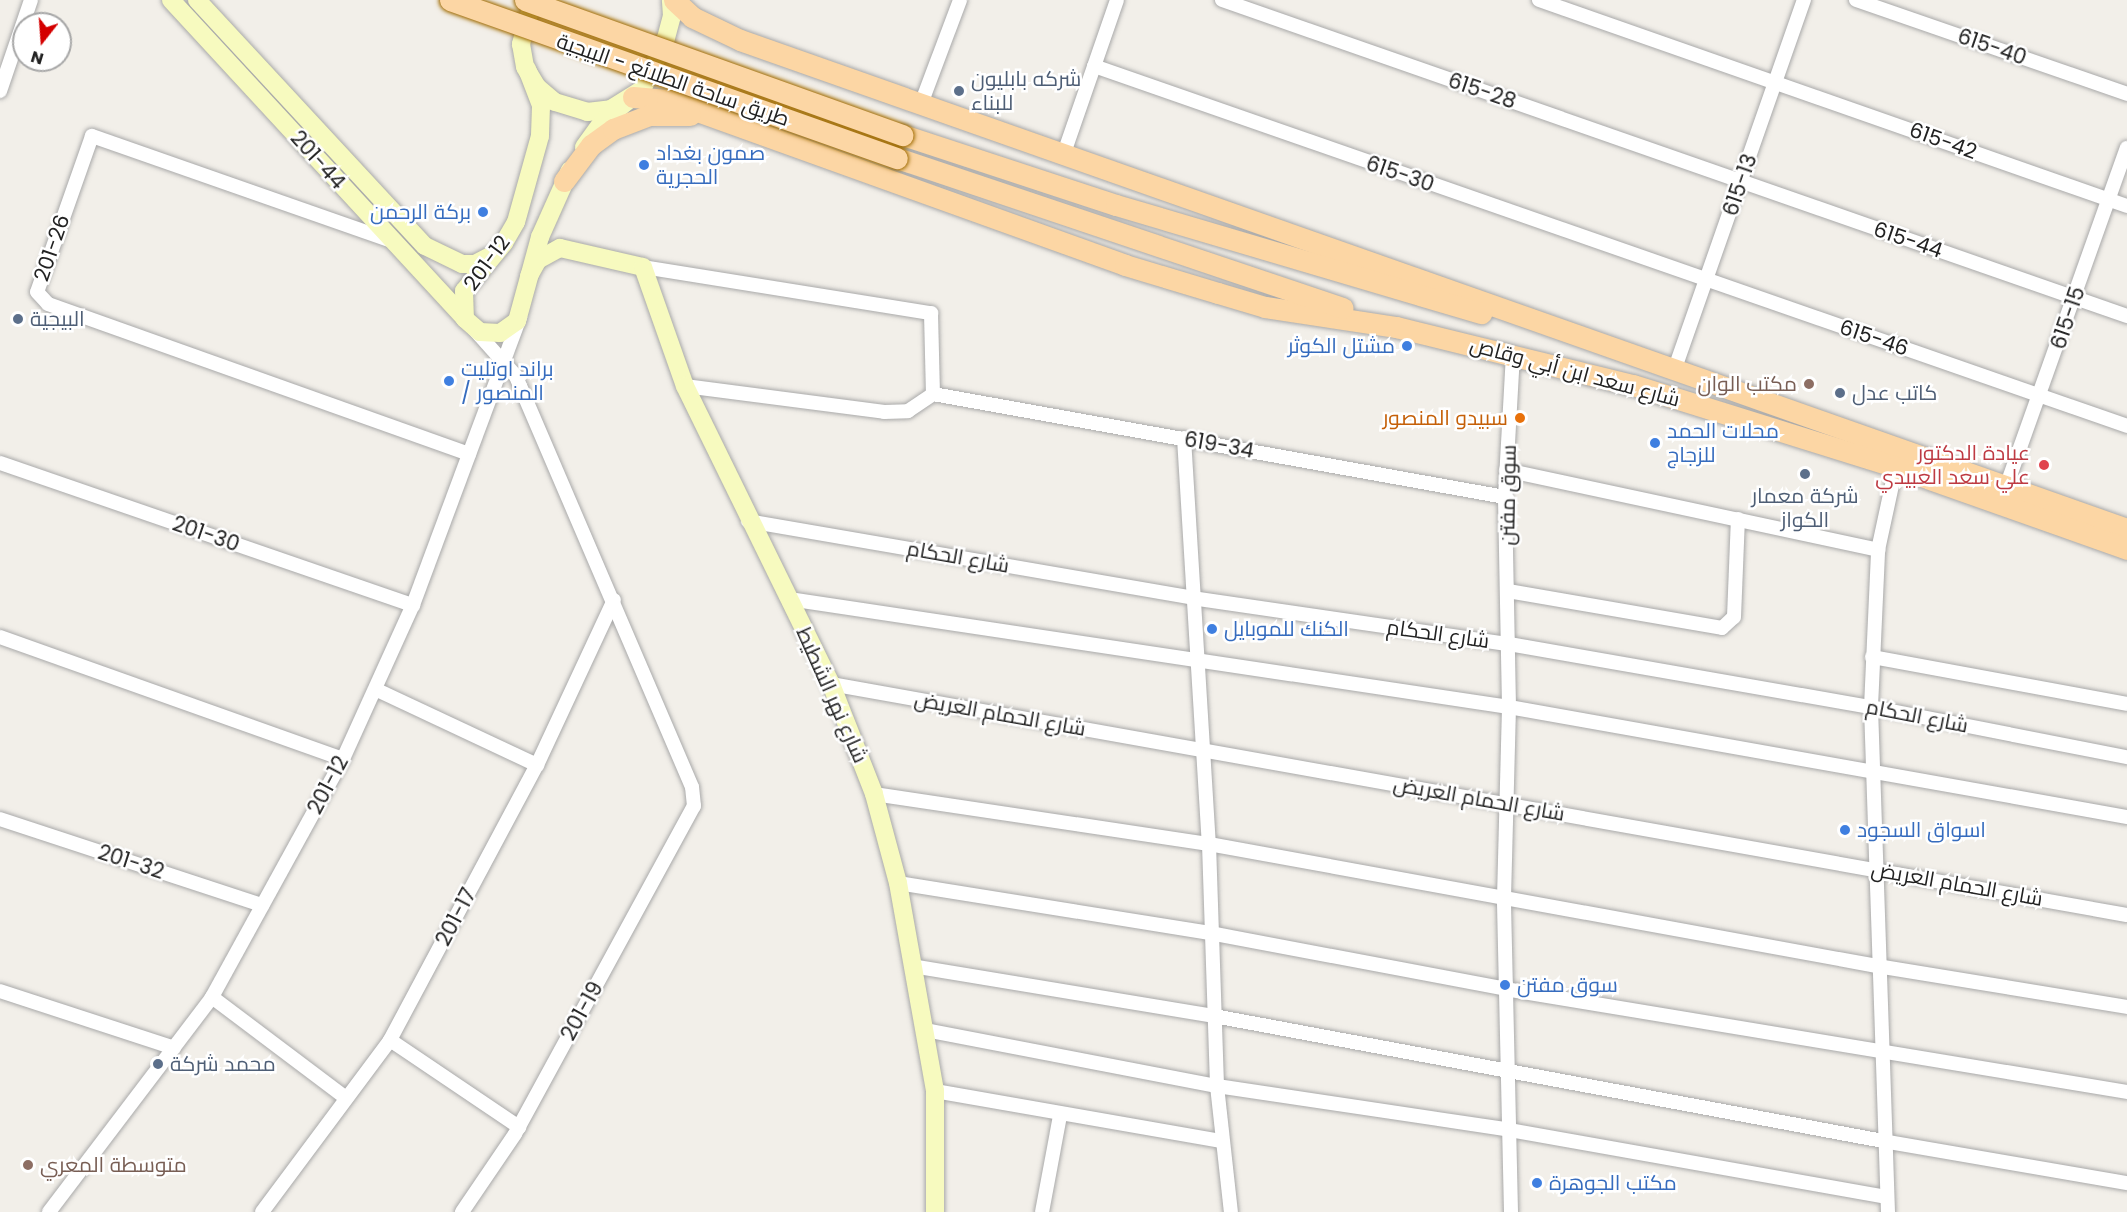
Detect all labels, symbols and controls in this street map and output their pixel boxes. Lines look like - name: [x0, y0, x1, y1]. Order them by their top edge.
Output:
- north arrow: [12, 12, 72, 72]
- street label: 615-40: [1954, 23, 2030, 71]
- street label: طريق ساحة الطلائع - البيجية: [553, 28, 793, 132]
- text: N: [28, 45, 46, 71]
- place label: شركه بابليون للبناء: [971, 66, 1081, 116]
- street label: 615-28: [1445, 68, 1519, 114]
- marker: شركه بابليون للبناء: [952, 84, 966, 98]
- street label: 615-42: [1906, 117, 1980, 165]
- street label: 201-44: [285, 126, 351, 194]
- place label: صمون بغداد الحجرية: [656, 140, 765, 190]
- street label: 615-30: [1363, 151, 1437, 197]
- street label: 615-13: [1718, 151, 1762, 219]
- marker: صمون بغداد الحجرية: [637, 158, 651, 172]
- place label: بركة الرحمن: [370, 199, 471, 225]
- marker: بركة الرحمن: [476, 205, 490, 219]
- street label: 201-26: [29, 211, 75, 285]
- street label: 615-44: [1870, 216, 1946, 264]
- street label: 201-12: [458, 230, 516, 296]
- street label: 615-15: [2046, 283, 2090, 353]
- place label: البيجية: [30, 306, 85, 332]
- marker: البيجية: [11, 312, 25, 326]
- street label: 615-46: [1836, 314, 1912, 362]
- street label: شارع سعد ابن أبي وقاص: [1467, 332, 1683, 412]
- place label: مشتل الكوثر: [1288, 333, 1395, 359]
- marker: مشتل الكوثر: [1400, 339, 1414, 353]
- place label: براند اوتليت / المنصور: [461, 356, 553, 406]
- place label: مكتب الوان: [1698, 371, 1797, 397]
- marker: براند اوتليت / المنصور: [442, 374, 456, 388]
- marker: مكتب الوان: [1802, 377, 1816, 391]
- place label: كاتب عدل: [1852, 380, 1937, 406]
- marker: كاتب عدل: [1833, 386, 1847, 400]
- place label: سبيدو المنصور: [1383, 405, 1508, 431]
- marker: سبيدو المنصور: [1513, 411, 1527, 425]
- place label: محلات الحمد للزجاج: [1667, 418, 1779, 468]
- street label: 619-34: [1182, 426, 1256, 464]
- marker: محلات الحمد للزجاج: [1648, 436, 1662, 450]
- place label: عيادة الدكتور علي سعد العبيدي: [1875, 440, 2030, 490]
- street label: سوق مفتن: [1495, 444, 1521, 546]
- marker: عيادة الدكتور علي سعد العبيدي: [2035, 456, 2053, 474]
- marker: شركة معمار الكواز: [1798, 467, 1812, 481]
- place label: شركة معمار الكواز: [1752, 483, 1858, 533]
- street label: 201-30: [169, 511, 243, 557]
- street label: شارع الحكام: [905, 536, 1011, 578]
- street label: شارع الحكام: [1385, 614, 1491, 654]
- place label: الكنك للموبايل: [1224, 616, 1349, 642]
- marker: الكنك للموبايل: [1205, 622, 1219, 636]
- street label: شارع نهر الشطيط: [791, 623, 873, 767]
- street label: شارع الحمام العريض: [912, 687, 1088, 741]
- street label: شارع الحكام: [1864, 694, 1970, 738]
- street label: 201-12: [302, 752, 354, 818]
- street label: شارع الحمام العريض: [1391, 772, 1567, 826]
- place label: اسواق السجود: [1857, 817, 1986, 843]
- marker: اسواق السجود: [1838, 823, 1852, 837]
- street label: 201-32: [95, 840, 167, 884]
- street label: شارع الحمام العريض: [1869, 857, 2045, 911]
- street label: 201-17: [430, 884, 482, 950]
- place label: سوق مفتن: [1517, 972, 1618, 998]
- street label: 201-19: [556, 977, 608, 1045]
- marker: سوق مفتن: [1498, 978, 1512, 992]
- place label: محمد شركة: [170, 1051, 276, 1077]
- marker: محمد شركة: [151, 1057, 165, 1071]
- place label: متوسطة المعري: [40, 1152, 187, 1178]
- marker: متوسطة المعري: [21, 1158, 35, 1172]
- place label: مكتب الجوهرة: [1549, 1170, 1677, 1196]
- marker: مكتب الجوهرة: [1530, 1176, 1544, 1190]

